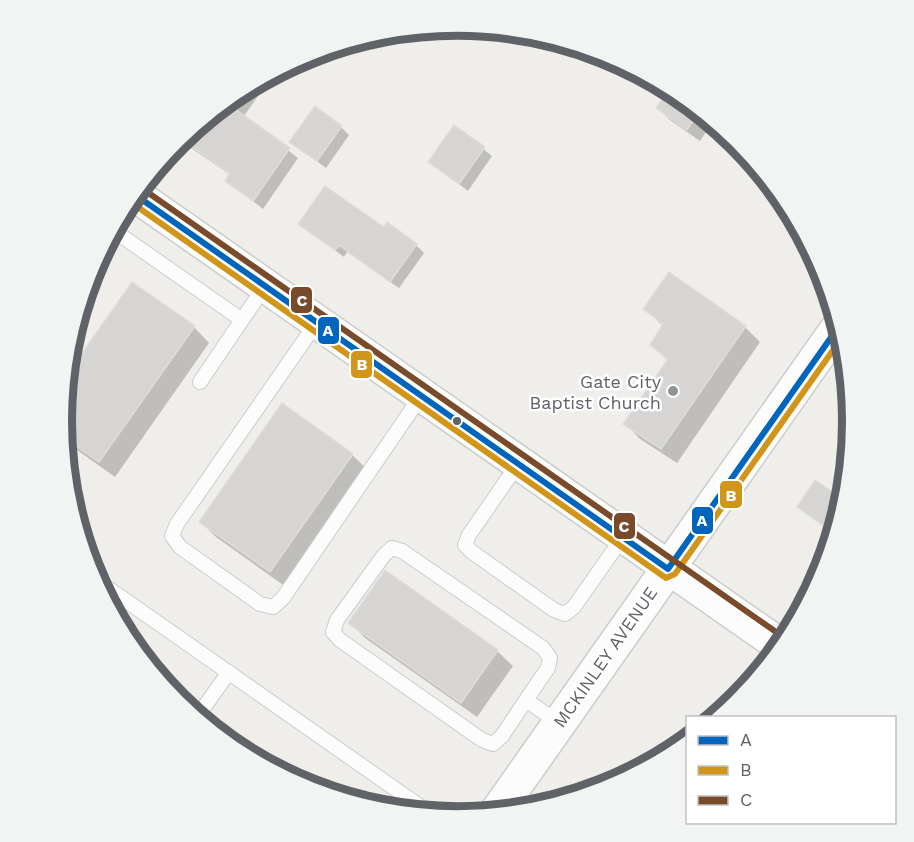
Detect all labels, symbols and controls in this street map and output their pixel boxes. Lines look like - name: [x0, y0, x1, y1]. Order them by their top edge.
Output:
- line badge: C: [290, 286, 313, 314]
- text: C: [297, 291, 308, 310]
- line badge: A: [317, 316, 340, 345]
- text: A: [323, 321, 334, 340]
- line badge: B: [350, 350, 373, 379]
- text: B: [357, 355, 368, 374]
- place label: Gate City Baptist Church: [530, 371, 662, 413]
- marker: Gate City Baptist Church: [666, 384, 680, 398]
- unlabelled marker: [451, 415, 463, 427]
- line badge: B: [719, 480, 743, 509]
- text: B: [726, 486, 737, 505]
- line badge: A: [691, 506, 714, 535]
- text: A: [697, 511, 708, 530]
- line badge: C: [613, 512, 636, 540]
- text: C: [619, 517, 630, 536]
- street label: MCKINLEY AVENUE: [549, 583, 661, 731]
- legend: [686, 716, 896, 824]
- text: A: [740, 729, 752, 750]
- text: B: [740, 759, 752, 780]
- text: C: [740, 789, 752, 810]

